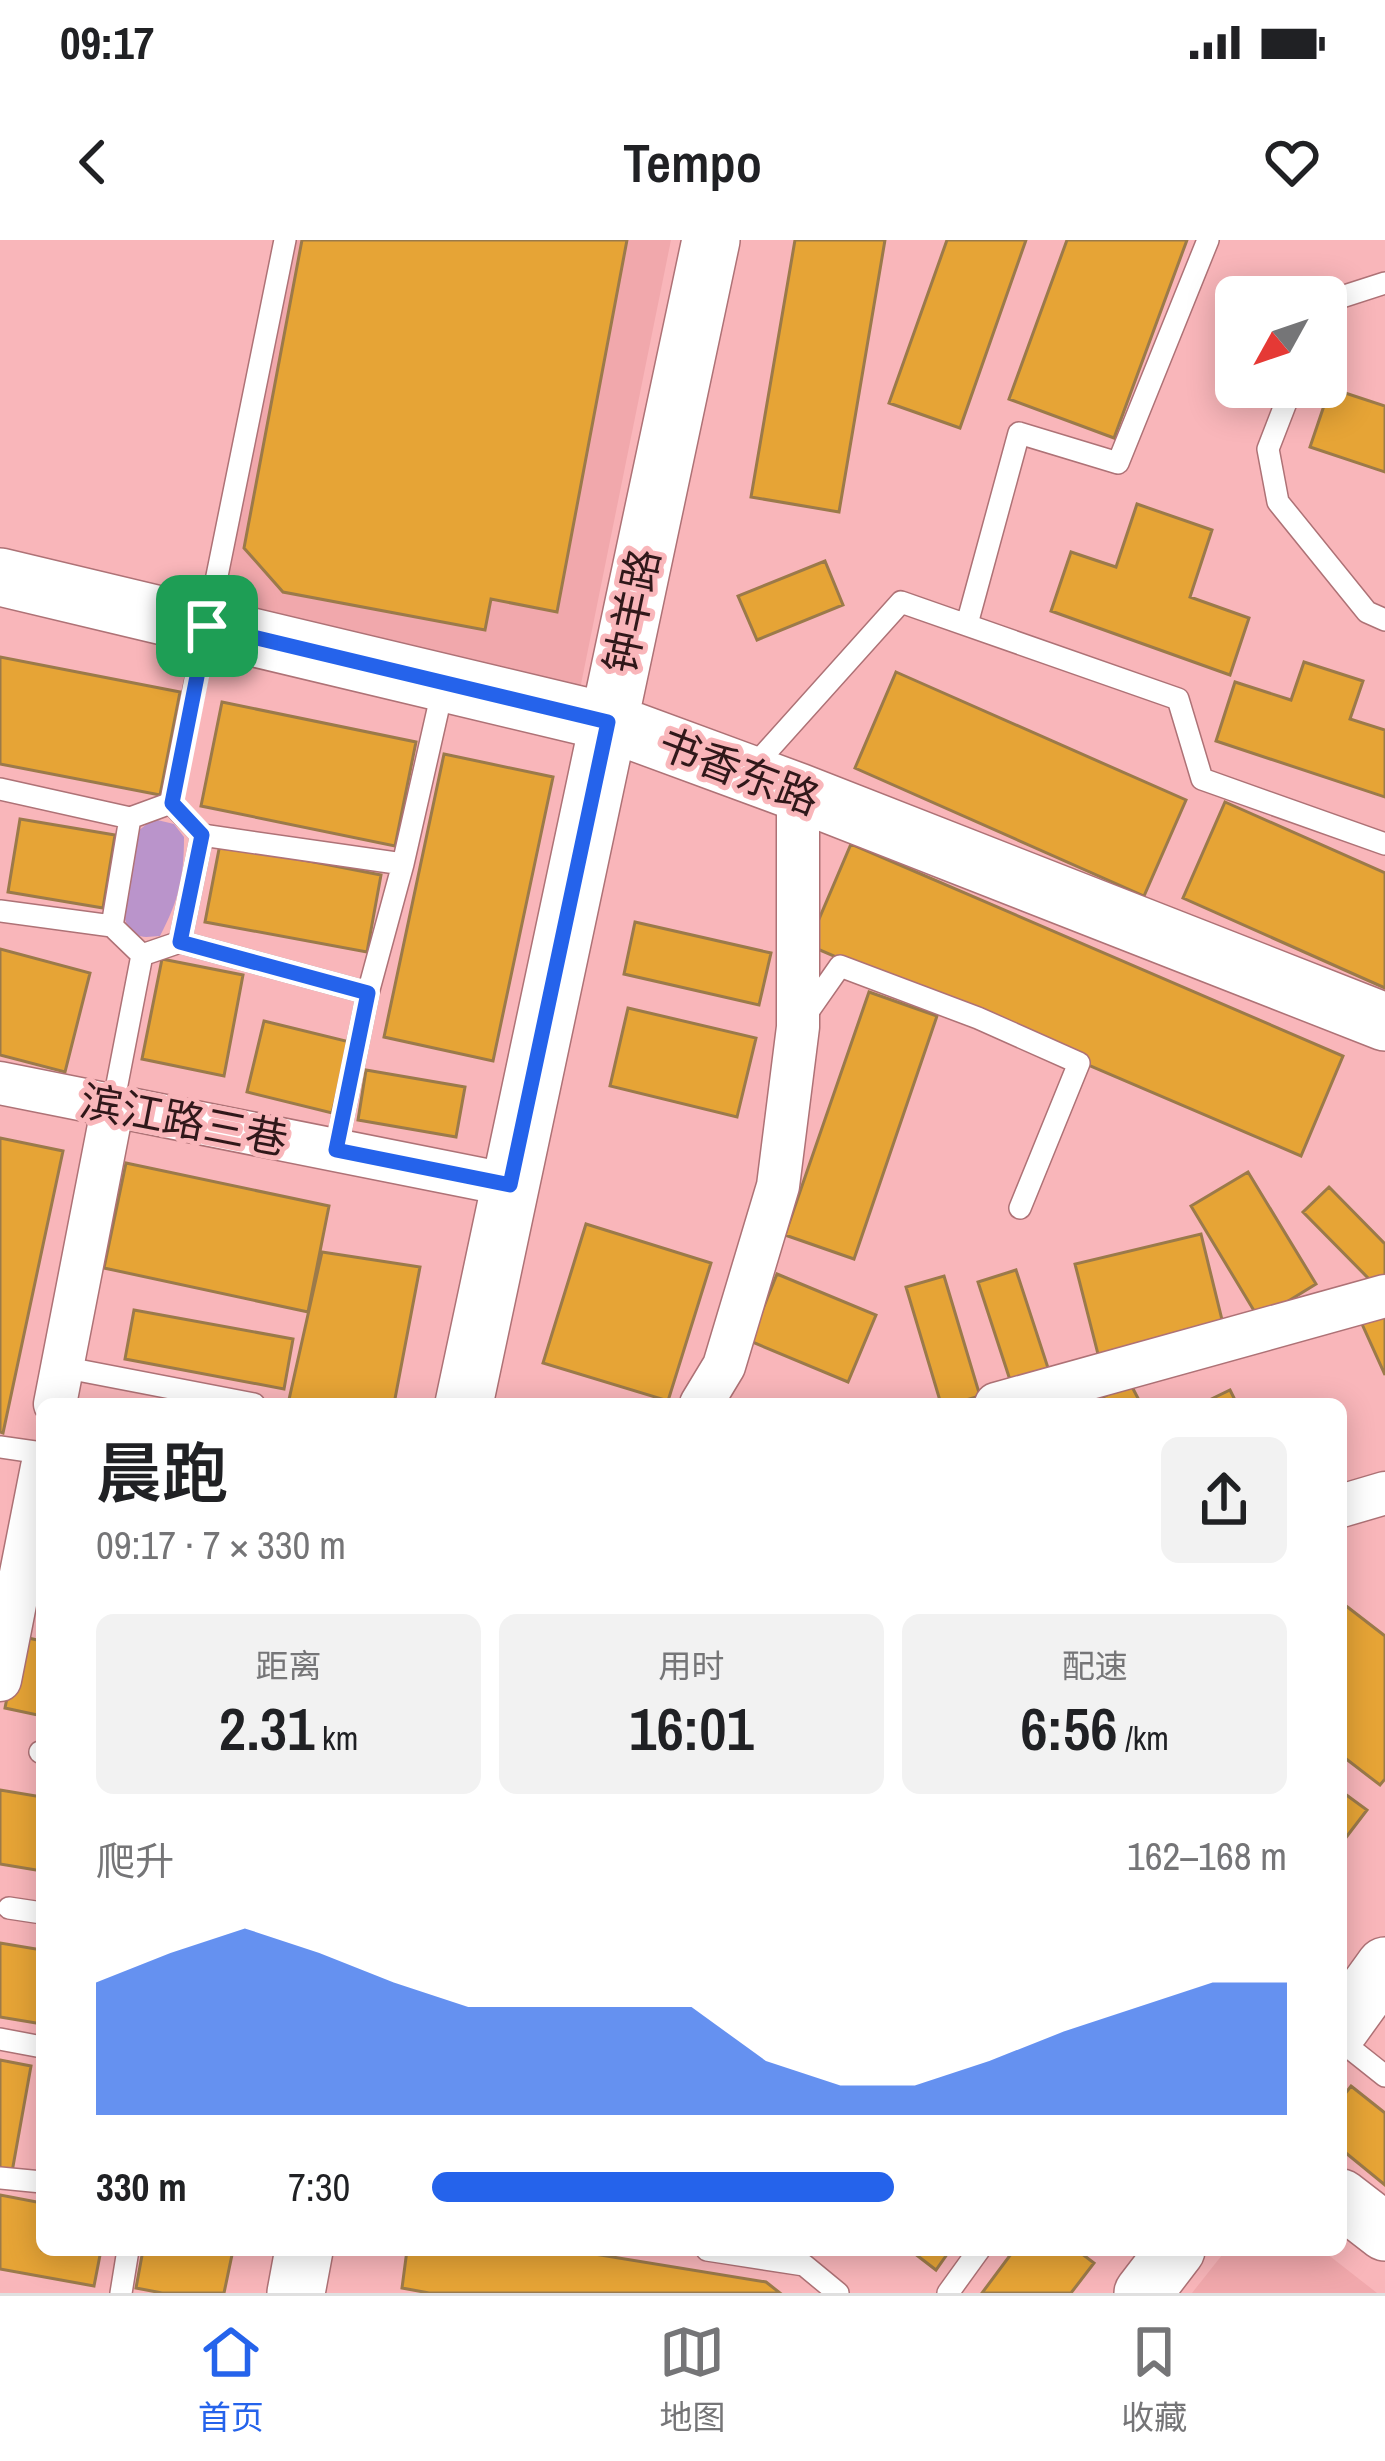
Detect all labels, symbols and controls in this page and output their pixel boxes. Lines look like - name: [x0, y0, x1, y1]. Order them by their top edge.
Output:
- text: 09:17: [60, 12, 154, 73]
- text: Tempo: [623, 126, 762, 199]
- icon: back: [60, 129, 126, 195]
- icon: heart: [1259, 129, 1325, 195]
- north arrow: [1215, 276, 1347, 408]
- map controls: [1215, 276, 1347, 408]
- street label: 钟羊路: [592, 544, 672, 678]
- pin: [156, 575, 258, 677]
- icon: arrive: [174, 593, 240, 659]
- street label: 书香东路: [651, 715, 827, 827]
- street label: 滨江路三巷: [76, 1072, 292, 1168]
- text: 晨跑: [96, 1429, 228, 1518]
- button: share: [1161, 1437, 1287, 1563]
- text: 09:17 · 7 × 330 m: [96, 1519, 346, 1571]
- text: 距离: [256, 1644, 322, 1688]
- text: 用时: [659, 1644, 725, 1688]
- text: 配速: [1062, 1644, 1128, 1688]
- text: 2.31: [219, 1688, 315, 1769]
- text: 16:01: [629, 1688, 754, 1769]
- text: 6:56: [1020, 1688, 1118, 1769]
- text: km: [315, 1716, 358, 1760]
- text: /km: [1118, 1716, 1169, 1760]
- text: 162–168 m: [1127, 1830, 1287, 1882]
- text: 爬升: [96, 1835, 174, 1887]
- text: 330 m: [96, 2161, 187, 2213]
- text: 7:30: [288, 2161, 350, 2213]
- tab: 首页: [198, 2319, 264, 2439]
- tab: 地图: [659, 2319, 725, 2439]
- tab: 收藏: [1121, 2319, 1187, 2439]

